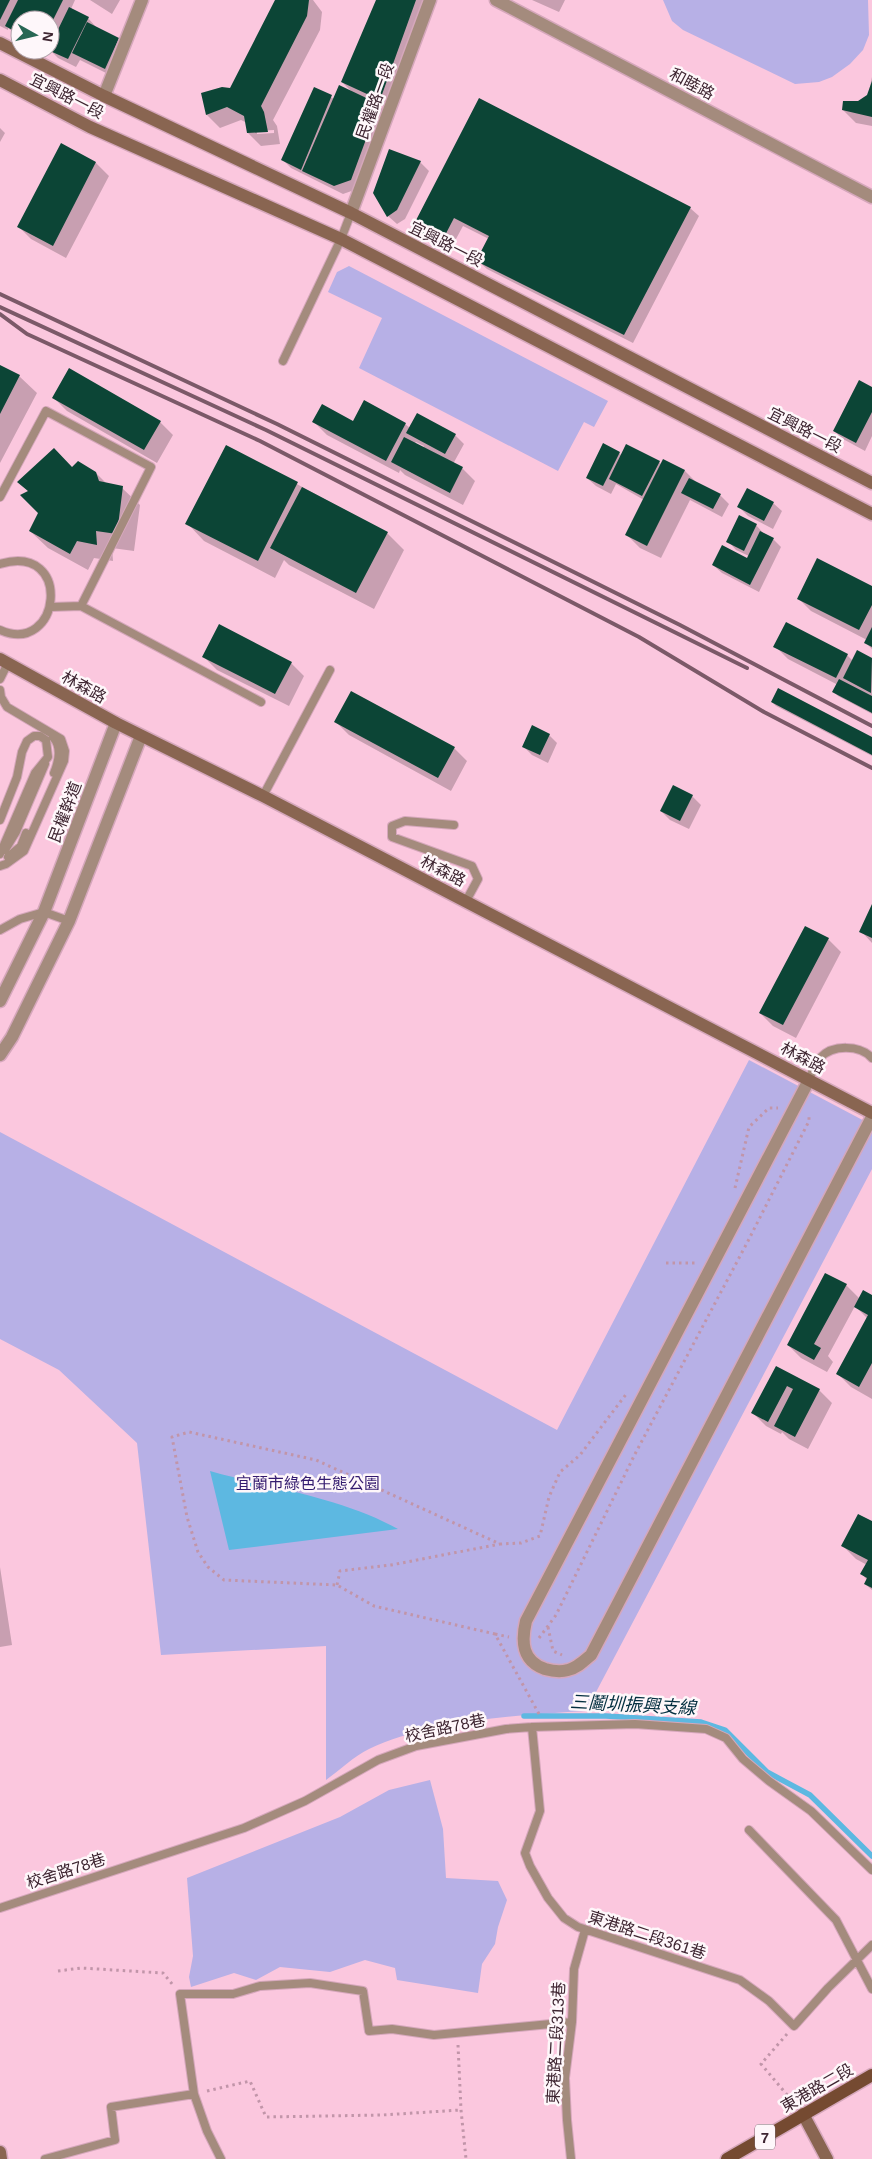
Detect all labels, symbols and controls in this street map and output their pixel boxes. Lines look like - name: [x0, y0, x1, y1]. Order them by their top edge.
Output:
- north arrow: [10, 10, 60, 60]
- text: N: [39, 31, 57, 43]
- street label: 民權路一段: [353, 60, 397, 142]
- street label: 和睦路: [667, 65, 717, 103]
- street label: 宜興路一段: [27, 70, 107, 122]
- street label: 宜興路一段: [406, 218, 486, 270]
- street label: 宜興路一段: [765, 404, 845, 456]
- street label: 林森路: [59, 668, 109, 706]
- street label: 民權幹道: [46, 779, 84, 845]
- street label: 林森路: [418, 853, 468, 889]
- street label: 林森路: [778, 1039, 828, 1077]
- park label: 宜蘭市綠色生態公園: [236, 1475, 380, 1492]
- water label: 三鬮圳振興支線: [570, 1692, 698, 1718]
- street label: 校舍路78巷: [403, 1711, 487, 1745]
- street label: 校舍路78巷: [24, 1850, 108, 1892]
- street label: 東港路二段361巷: [586, 1908, 708, 1962]
- street label: 東港路二段313巷: [544, 1981, 568, 2105]
- street label: 東港路二段: [778, 2061, 856, 2115]
- road number: 7: [755, 2124, 775, 2150]

